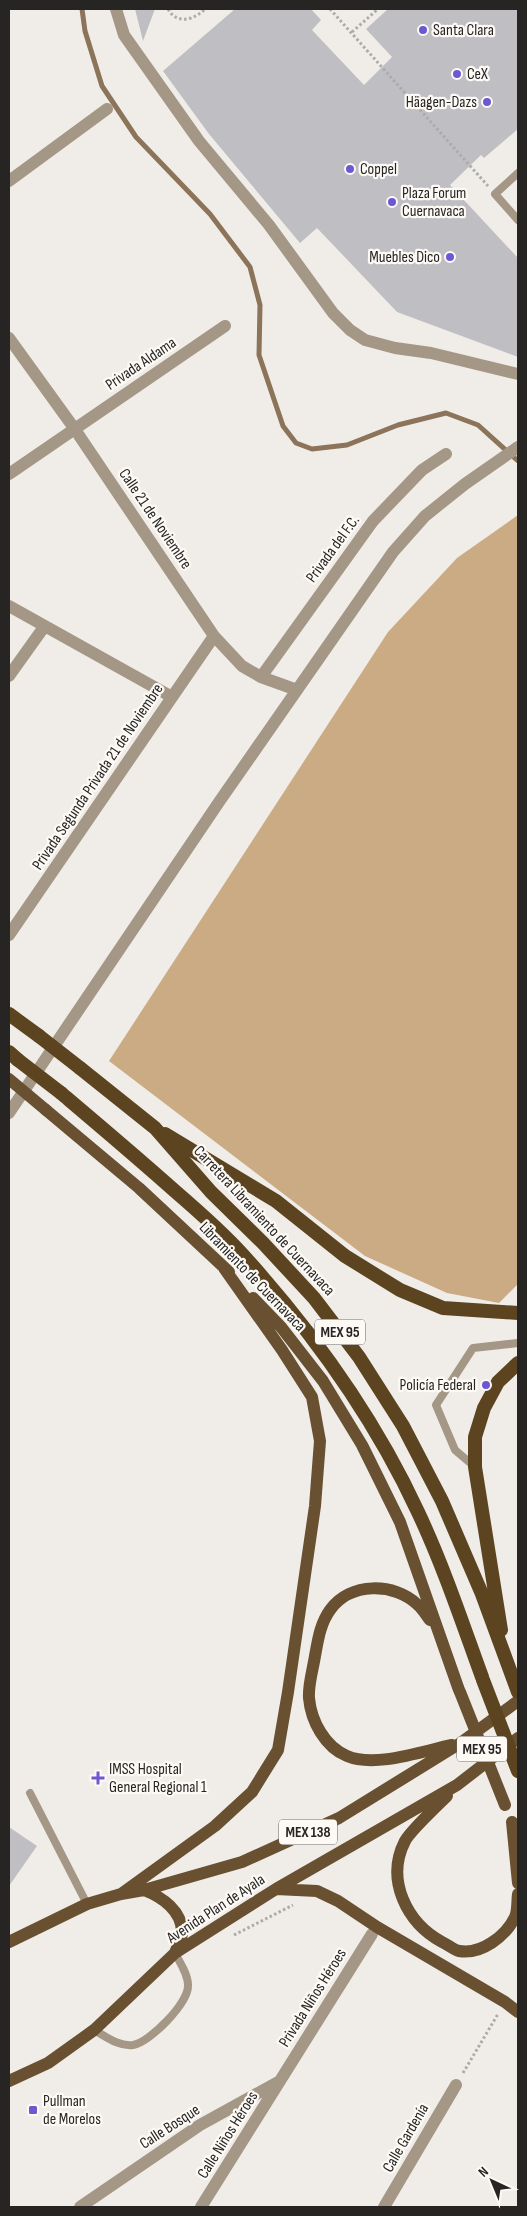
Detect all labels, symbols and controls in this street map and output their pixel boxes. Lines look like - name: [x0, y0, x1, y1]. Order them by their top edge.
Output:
- place label: Santa Clara: [433, 21, 494, 40]
- marker: Santa Clara: [417, 24, 429, 36]
- place label: CeX: [467, 65, 488, 84]
- marker: CeX: [451, 68, 463, 80]
- place label: Häagen-Dazs: [406, 93, 477, 112]
- marker: Häagen-Dazs: [481, 96, 493, 108]
- place label: Coppel: [360, 160, 397, 179]
- marker: Coppel: [344, 163, 356, 175]
- place label: Plaza Forum Cuernavaca: [402, 184, 466, 221]
- marker: Plaza Forum Cuernavaca: [386, 196, 398, 208]
- place label: Muebles Dico: [369, 248, 440, 267]
- marker: Muebles Dico: [444, 251, 456, 263]
- street label: Privada Aldama: [102, 333, 180, 395]
- street label: Calle 21 de Noviembre: [114, 465, 196, 573]
- street label: Privada del F.C.: [302, 512, 364, 586]
- street label: Privada Segunda Privada 21 de Noviembre: [28, 680, 168, 874]
- street label: Carretera Libramiento de Cuernavaca: [189, 1142, 339, 1300]
- street label: Libramiento de Cuernavaca: [195, 1218, 309, 1336]
- road number: MEX 95: [315, 1320, 365, 1344]
- place label: Policía Federal: [399, 1376, 476, 1395]
- marker: Policía Federal: [480, 1379, 492, 1391]
- road number: MEX 95: [457, 1736, 507, 1762]
- place label: IMSS Hospital General Regional 1: [109, 1760, 207, 1797]
- marker: IMSS Hospital General Regional 1: [91, 1771, 105, 1785]
- road number: MEX 138: [279, 1820, 337, 1844]
- street label: Avenida Plan de Ayala: [163, 1870, 269, 1948]
- street label: Privada Niños Héroes: [275, 1945, 351, 2051]
- street label: Calle Niños Héroes: [194, 2088, 262, 2182]
- place label: Pullman de Morelos: [43, 2092, 101, 2129]
- street label: Calle Gardenía: [379, 2100, 433, 2176]
- street label: Calle Bosque: [136, 2101, 204, 2153]
- marker: Pullman de Morelos: [27, 2104, 39, 2116]
- north arrow: [467, 2156, 517, 2206]
- text: N: [475, 2163, 492, 2181]

